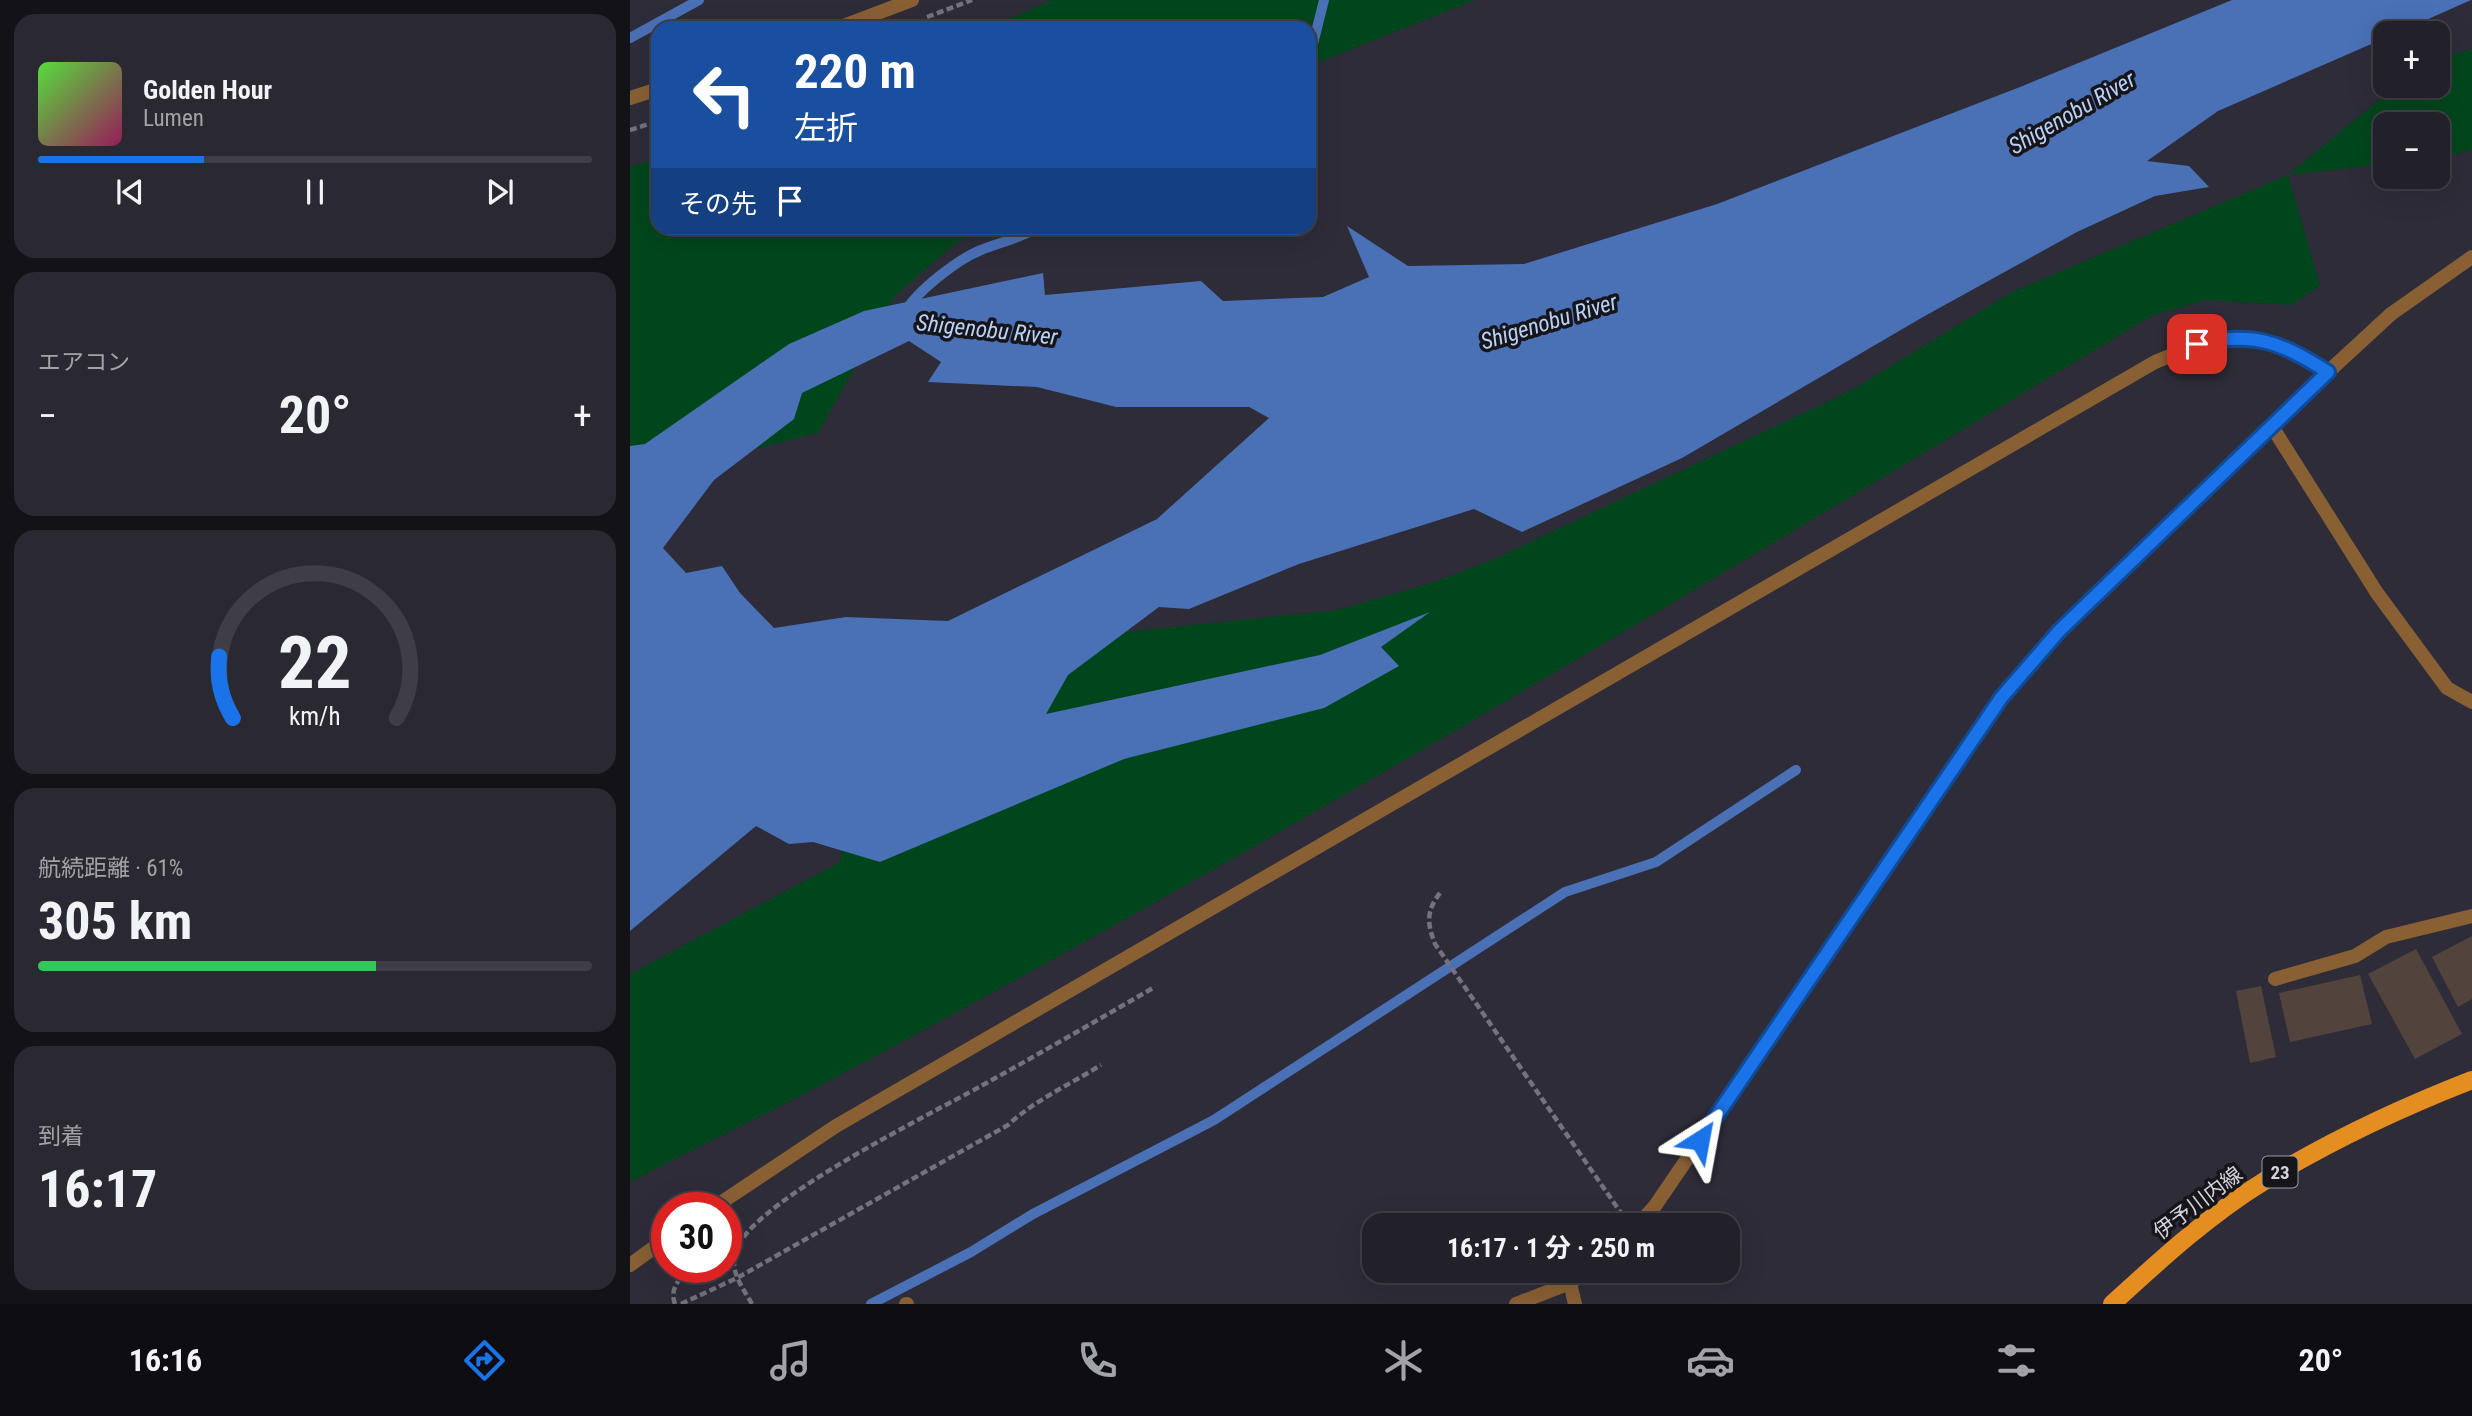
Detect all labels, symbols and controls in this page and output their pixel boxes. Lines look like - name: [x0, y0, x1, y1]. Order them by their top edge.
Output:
- map controls: [2373, 21, 2450, 189]
- button: +: [2373, 21, 2450, 98]
- text: 220 m: [794, 43, 916, 100]
- icon: left: [679, 49, 770, 140]
- water label: Shigenobu River: [2004, 65, 2141, 160]
- text: Golden Hour: [143, 75, 272, 105]
- text: Lumen: [143, 105, 204, 132]
- text: 左折: [794, 109, 858, 147]
- button: −: [2373, 112, 2450, 189]
- icon: previous: [111, 173, 149, 211]
- icon: pause: [296, 173, 334, 211]
- icon: next: [481, 173, 519, 211]
- icon: arrive: [771, 182, 809, 220]
- text: その先: [679, 189, 757, 219]
- water label: Shigenobu River: [1477, 288, 1622, 356]
- water label: Shigenobu River: [915, 309, 1060, 351]
- pin: [2167, 314, 2227, 374]
- icon: arrive: [2178, 325, 2216, 363]
- text: エアコン: [38, 349, 130, 376]
- text: 20°: [279, 385, 351, 446]
- text: −: [38, 394, 57, 438]
- text: +: [573, 394, 592, 438]
- text: 22: [278, 620, 352, 706]
- text: km/h: [289, 702, 341, 731]
- text: 航続距離 · 61%: [38, 855, 183, 882]
- text: 305 km: [38, 891, 192, 952]
- position arrow: [1663, 1103, 1737, 1177]
- text: 到着: [38, 1123, 84, 1150]
- road number: 23: [2262, 1156, 2298, 1188]
- text: 16:17: [38, 1159, 157, 1220]
- street label: 伊予川内線: [2149, 1162, 2247, 1244]
- speed limit sign: 30: [651, 1192, 742, 1283]
- text: 16:17 · 1 分 · 250 m: [1447, 1233, 1655, 1263]
- icon: directions: [460, 1336, 509, 1385]
- icon: music: [766, 1336, 815, 1385]
- icon: phone: [1073, 1336, 1122, 1385]
- icon: climate: [1379, 1336, 1428, 1385]
- icon: car: [1686, 1336, 1735, 1385]
- icon: filters: [1992, 1336, 2041, 1385]
- text: 16:16: [129, 1341, 202, 1379]
- text: 20°: [2298, 1341, 2343, 1379]

